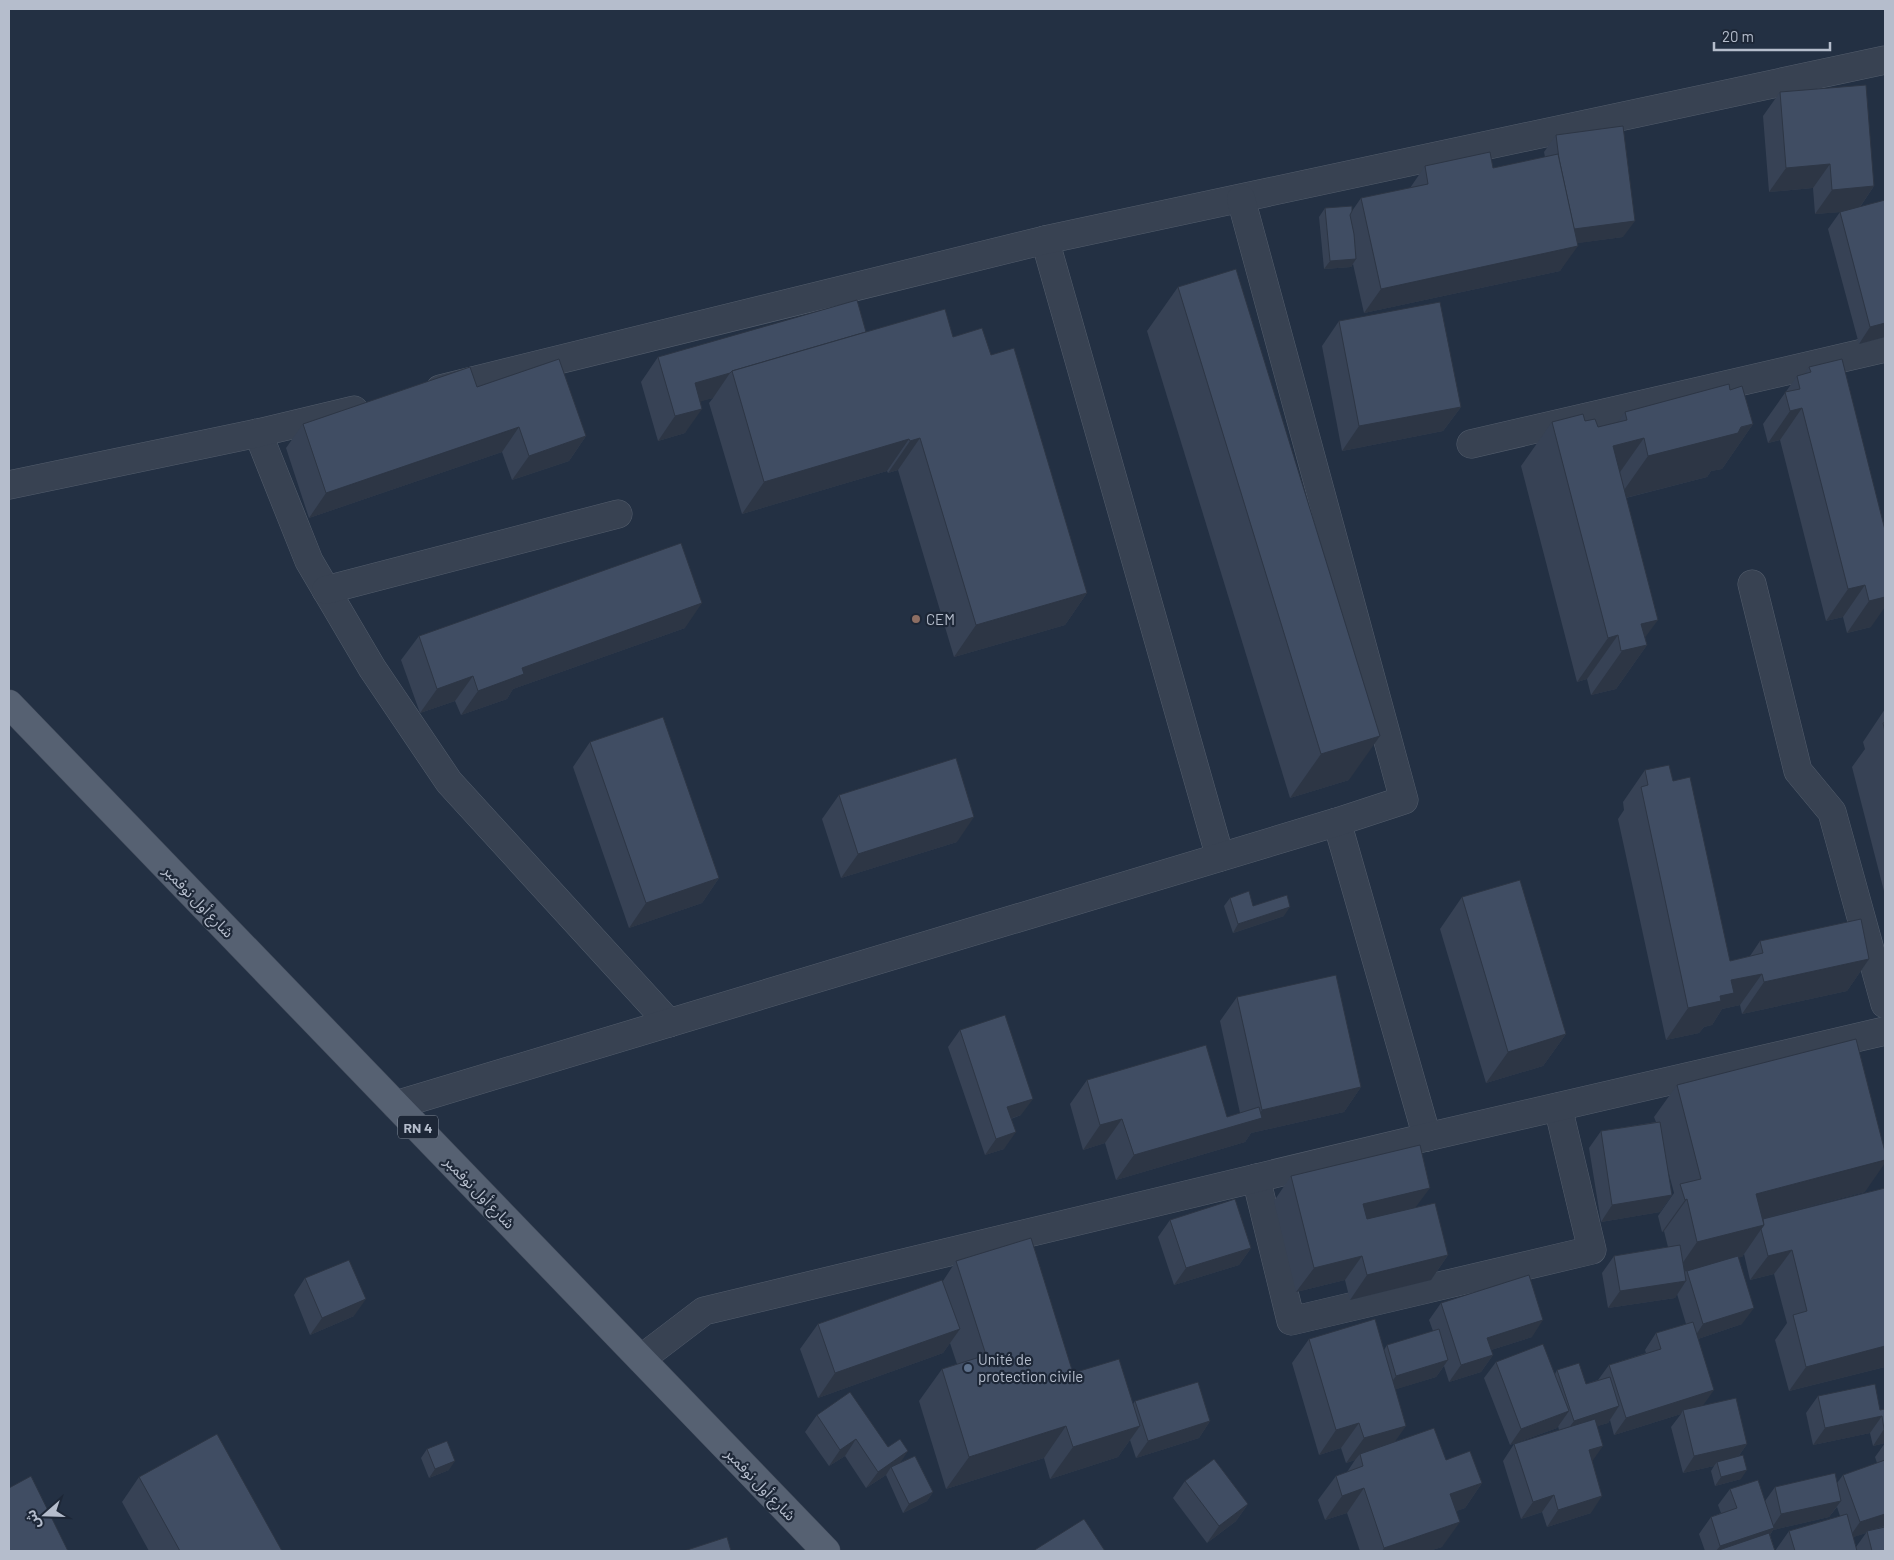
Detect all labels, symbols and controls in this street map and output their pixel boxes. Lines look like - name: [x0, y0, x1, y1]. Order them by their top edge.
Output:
- scale bar: [1714, 20, 1830, 52]
- text: 20 m: [1722, 27, 1754, 45]
- place label: CEM: [926, 610, 955, 628]
- marker: CEM: [910, 613, 922, 625]
- street label: شارع أول نوفمبر: [156, 860, 238, 944]
- road number: RN 4: [398, 1116, 438, 1138]
- street label: شارع أول نوفمبر: [437, 1151, 519, 1235]
- place label: Unité de protection civile: [978, 1350, 1083, 1385]
- marker: Unité de protection civile: [962, 1362, 974, 1374]
- street label: شارع أول نوفمبر: [718, 1443, 800, 1527]
- north arrow: [20, 1490, 70, 1540]
- text: ش: [21, 1508, 44, 1532]

